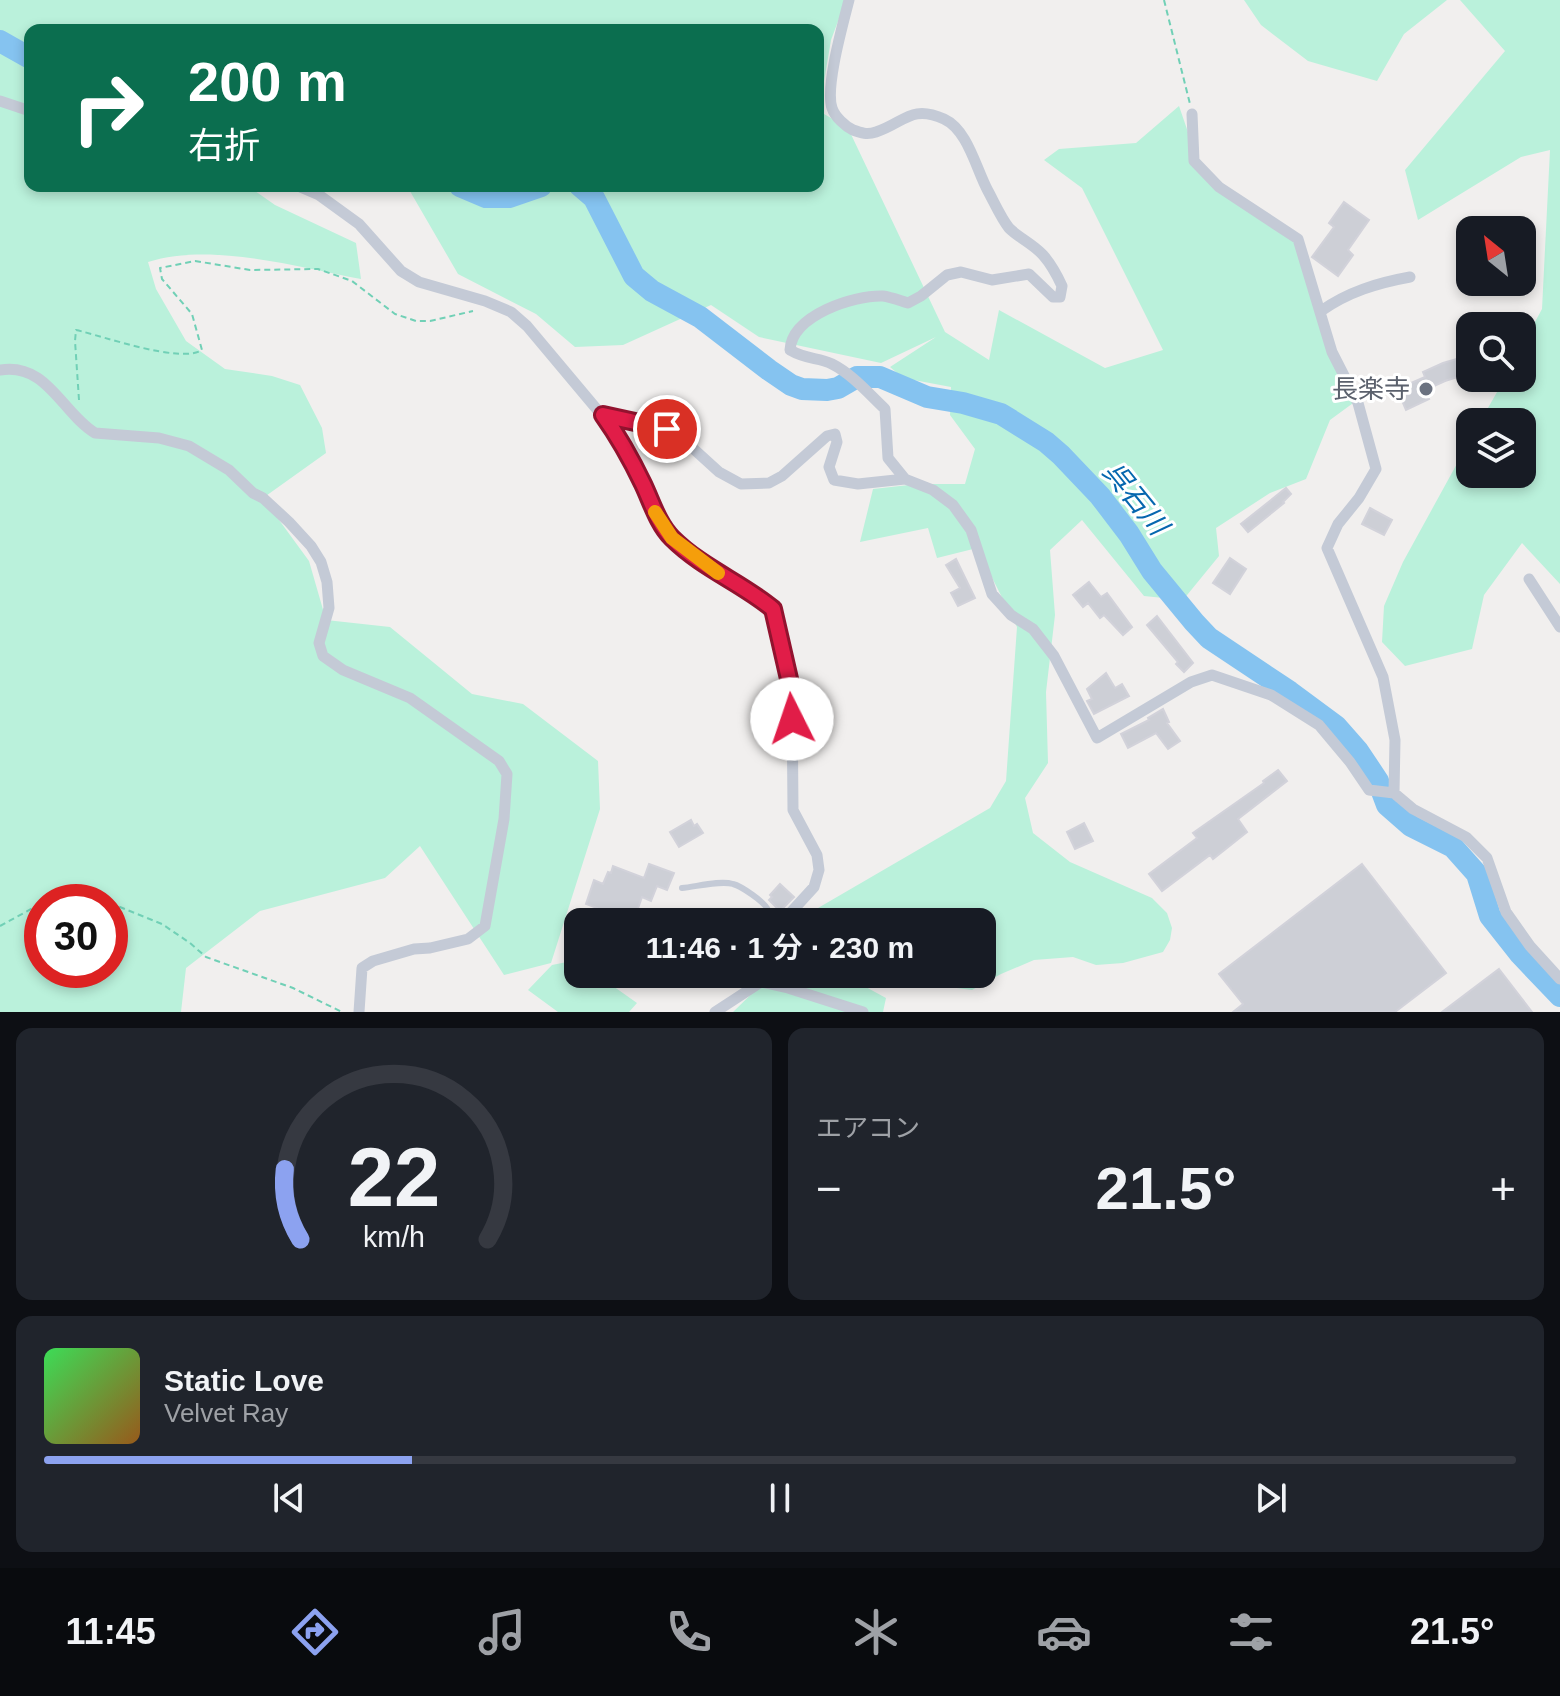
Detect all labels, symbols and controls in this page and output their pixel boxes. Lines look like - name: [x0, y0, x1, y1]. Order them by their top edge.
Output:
- text: 200 m: [188, 50, 347, 113]
- icon: right: [56, 56, 160, 160]
- text: 右折: [188, 125, 260, 166]
- north arrow: [1456, 216, 1536, 296]
- map controls: [1456, 216, 1536, 488]
- button: search: [1456, 312, 1536, 392]
- place label: 長楽寺: [1332, 374, 1410, 404]
- marker: 長楽寺: [1417, 380, 1435, 398]
- pin: [633, 395, 701, 463]
- icon: arrive: [645, 407, 689, 451]
- button: layers: [1456, 408, 1536, 488]
- water label: 呉石川: [1097, 456, 1176, 543]
- position arrow: [750, 677, 834, 761]
- speed limit sign: 30: [24, 884, 128, 988]
- text: 11:46 · 1 分 · 230 m: [646, 931, 914, 964]
- text: エアコン: [816, 1113, 920, 1143]
- text: 22: [348, 1131, 440, 1224]
- text: 21.5°: [1096, 1155, 1236, 1222]
- text: −: [816, 1164, 842, 1213]
- text: +: [1490, 1164, 1516, 1213]
- text: km/h: [363, 1221, 425, 1253]
- text: Static Love: [164, 1364, 324, 1397]
- text: Velvet Ray: [164, 1398, 288, 1428]
- icon: previous: [267, 1476, 311, 1520]
- icon: pause: [758, 1476, 802, 1520]
- icon: next: [1249, 1476, 1293, 1520]
- icon: directions: [287, 1604, 343, 1660]
- icon: music: [474, 1604, 530, 1660]
- icon: phone: [661, 1604, 717, 1660]
- icon: climate: [848, 1604, 904, 1660]
- icon: car: [1036, 1604, 1092, 1660]
- icon: filters: [1223, 1604, 1279, 1660]
- text: 11:45: [66, 1611, 156, 1652]
- text: 21.5°: [1410, 1611, 1494, 1652]

